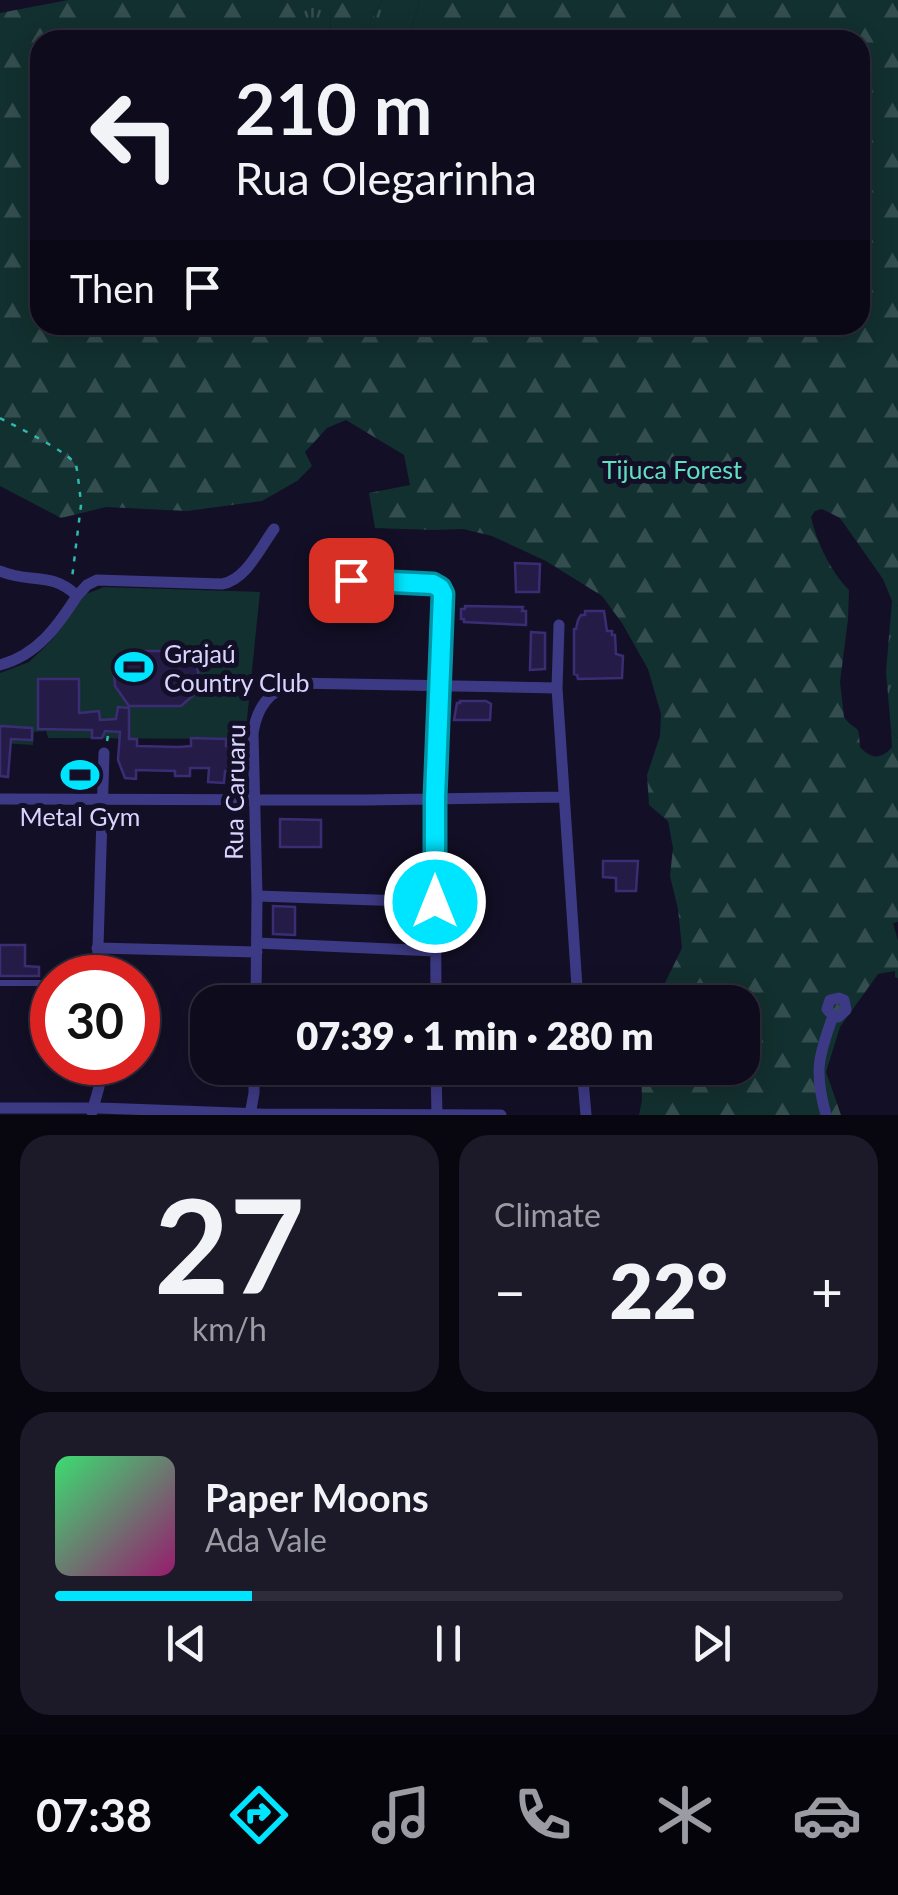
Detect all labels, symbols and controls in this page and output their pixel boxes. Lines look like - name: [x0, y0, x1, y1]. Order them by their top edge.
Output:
- text: 210 m: [235, 66, 432, 150]
- icon: left: [70, 70, 200, 200]
- text: Rua Olegarinha: [235, 151, 537, 205]
- icon: arrive: [175, 260, 230, 315]
- text: Then: [70, 265, 155, 311]
- park label: Tijuca Forest: [602, 454, 742, 484]
- pin: [309, 538, 394, 623]
- icon: arrive: [324, 553, 379, 608]
- place label: Grajaú Country Club: [164, 638, 310, 697]
- sports icon: Grajaú Country Club: [113, 646, 155, 688]
- street label: Rua Caruaru: [218, 724, 250, 860]
- sports icon: Metal Gym: [59, 754, 101, 796]
- place label: Metal Gym: [20, 801, 140, 831]
- position arrow: [383, 850, 487, 954]
- speed limit sign: 30: [30, 955, 160, 1085]
- text: 07:39 · 1 min · 280 m: [296, 1012, 654, 1058]
- text: 27: [154, 1166, 305, 1322]
- text: Climate: [494, 1195, 601, 1234]
- text: 22°: [609, 1245, 728, 1335]
- text: −: [494, 1258, 526, 1324]
- text: +: [811, 1258, 843, 1324]
- text: km/h: [192, 1309, 267, 1348]
- text: Paper Moons: [205, 1474, 429, 1520]
- text: Ada Vale: [205, 1520, 327, 1559]
- icon: previous: [159, 1616, 214, 1671]
- icon: pause: [421, 1616, 476, 1671]
- icon: next: [684, 1616, 739, 1671]
- icon: directions: [224, 1780, 294, 1850]
- icon: music: [366, 1780, 436, 1850]
- icon: phone: [508, 1780, 578, 1850]
- icon: climate: [650, 1780, 720, 1850]
- icon: car: [792, 1780, 862, 1850]
- text: 07:38: [36, 1788, 152, 1842]

